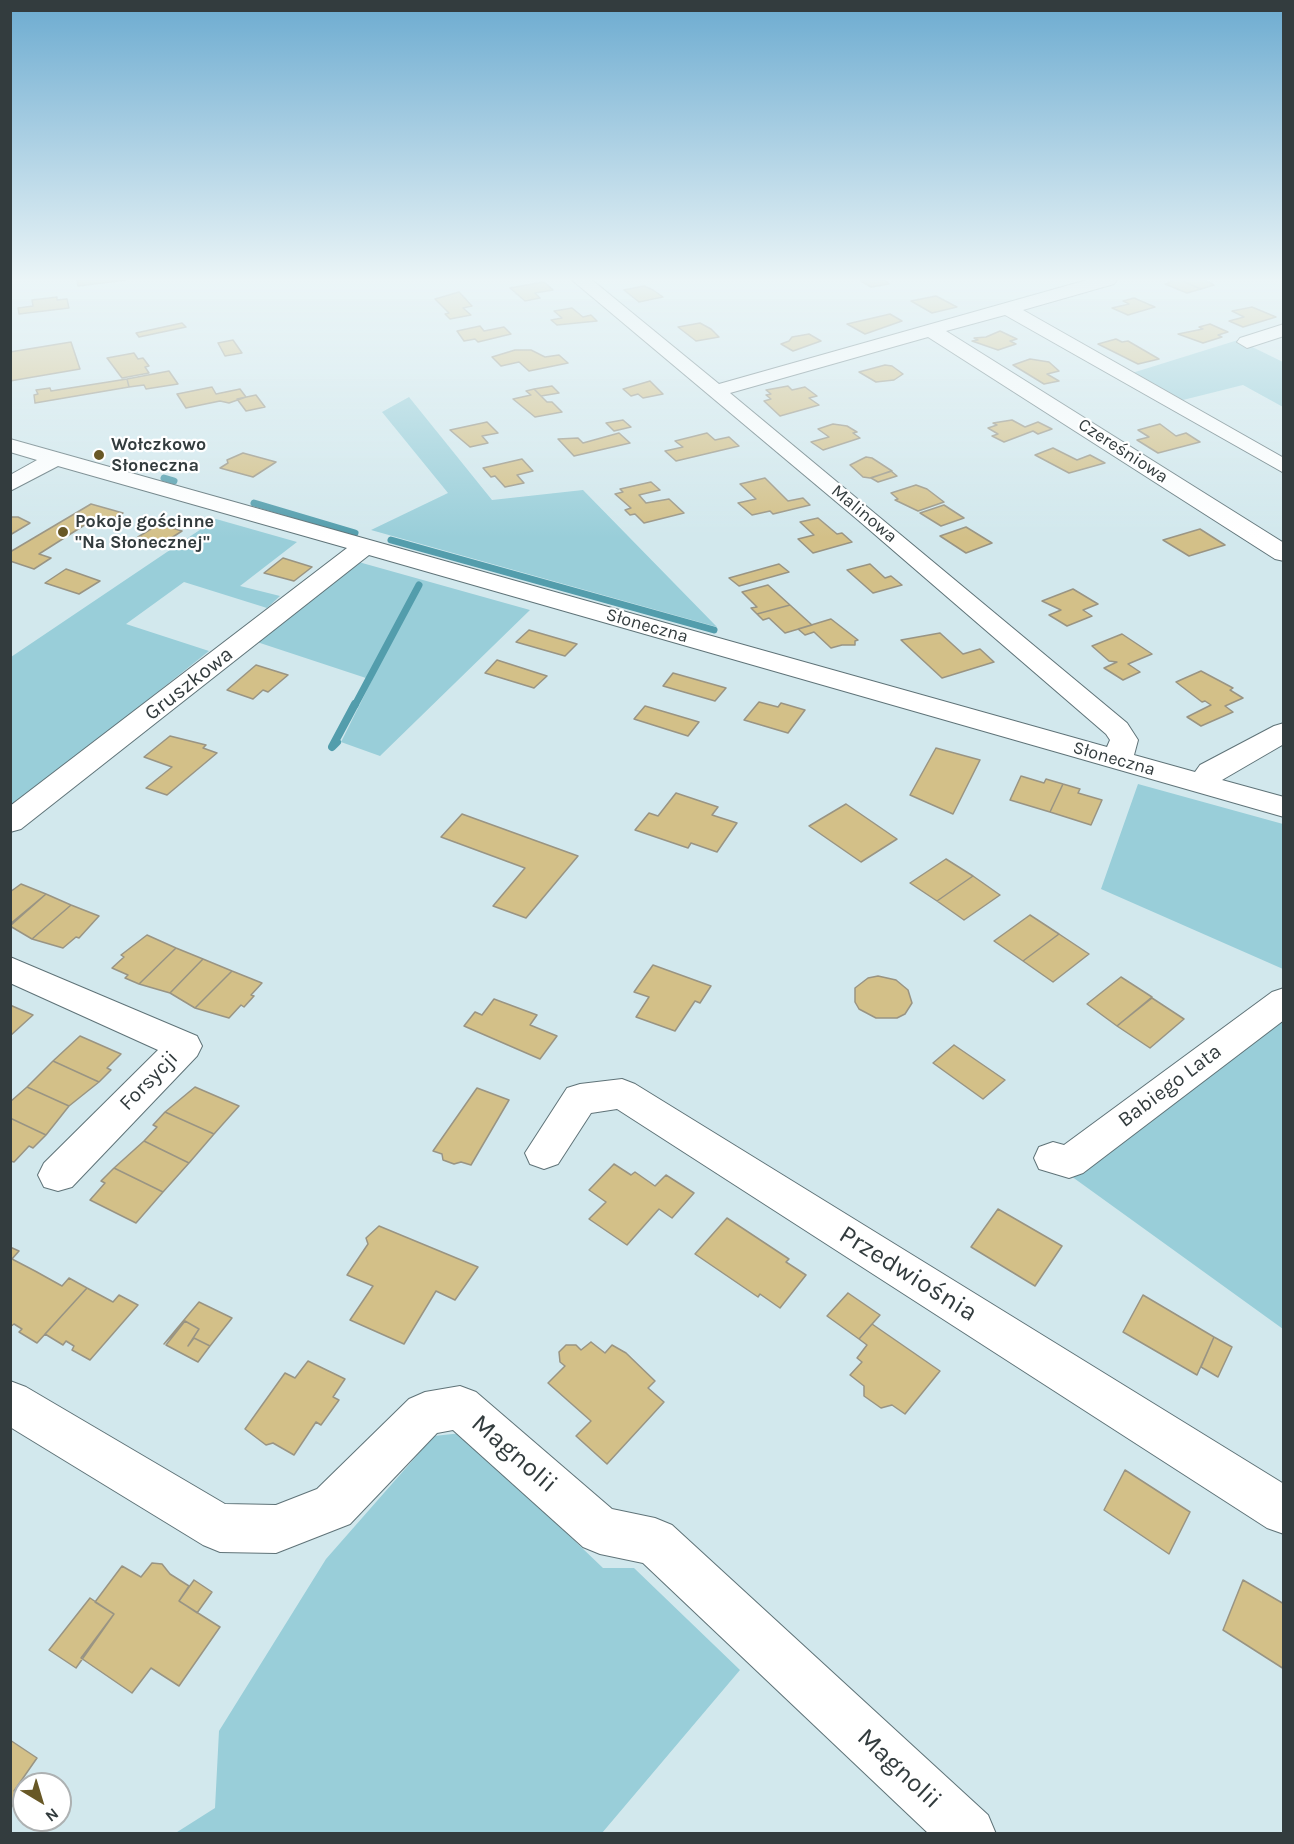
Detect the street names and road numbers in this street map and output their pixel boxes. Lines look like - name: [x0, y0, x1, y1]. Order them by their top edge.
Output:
- street label: Czereśniowa: [1074, 414, 1172, 488]
- street label: Malinowa: [827, 480, 901, 548]
- street label: Słoneczna: [603, 604, 691, 648]
- street label: Gruszkowa: [140, 642, 238, 726]
- street label: Słoneczna: [1070, 737, 1158, 781]
- street label: Babiego Lata: [1113, 1039, 1227, 1133]
- street label: Forsycji: [114, 1046, 184, 1116]
- street label: Przedwiośnia: [833, 1219, 983, 1329]
- street label: Magnolii: [465, 1408, 563, 1500]
- street label: Magnolii: [850, 1722, 948, 1816]

